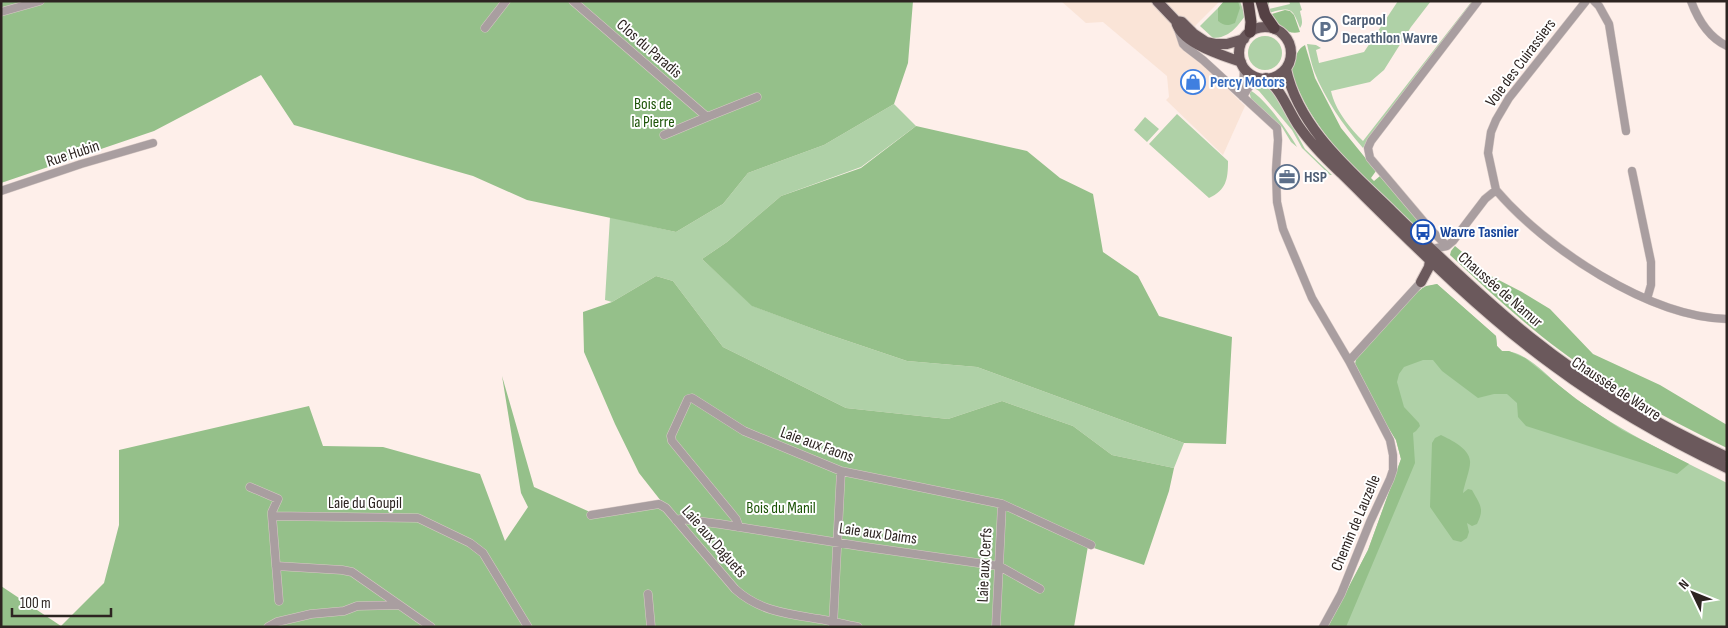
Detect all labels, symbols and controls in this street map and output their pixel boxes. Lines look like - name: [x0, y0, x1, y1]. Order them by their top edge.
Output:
- place label: Carpool Decathlon Wavre: [1342, 11, 1438, 48]
- street label: Voie des Cuirassiers: [1482, 15, 1560, 111]
- street label: Clos du Paradis: [613, 16, 686, 83]
- parking icon: Carpool Decathlon Wavre: [1312, 16, 1338, 42]
- shop icon: Percy Motors: [1180, 69, 1206, 95]
- place label: Percy Motors: [1210, 73, 1285, 92]
- park label: Bois de la Pierre: [631, 95, 675, 132]
- street label: Rue Hubin: [44, 137, 102, 171]
- office icon: HSP: [1274, 164, 1300, 190]
- place label: HSP: [1304, 168, 1327, 187]
- bus stop icon: Wavre Tasnier: [1410, 219, 1436, 245]
- place label: Wavre Tasnier: [1440, 223, 1519, 242]
- street label: Chaussée de Namur: [1454, 248, 1546, 332]
- street label: Chaussée de Wavre: [1568, 353, 1664, 425]
- street label: Laie aux Faons: [778, 423, 856, 467]
- street label: Chemin de Lauzelle: [1327, 472, 1385, 574]
- street label: Laie du Goupil: [328, 494, 402, 513]
- park label: Bois du Manil: [746, 499, 816, 518]
- street label: Laie aux Daguets: [678, 502, 751, 582]
- street label: Laie aux Daims: [838, 519, 918, 549]
- street label: Laie aux Cerfs: [974, 527, 996, 603]
- north arrow: [1668, 568, 1718, 618]
- text: N: [1675, 576, 1693, 593]
- scale bar: [12, 586, 111, 618]
- text: 100 m: [20, 594, 51, 613]

